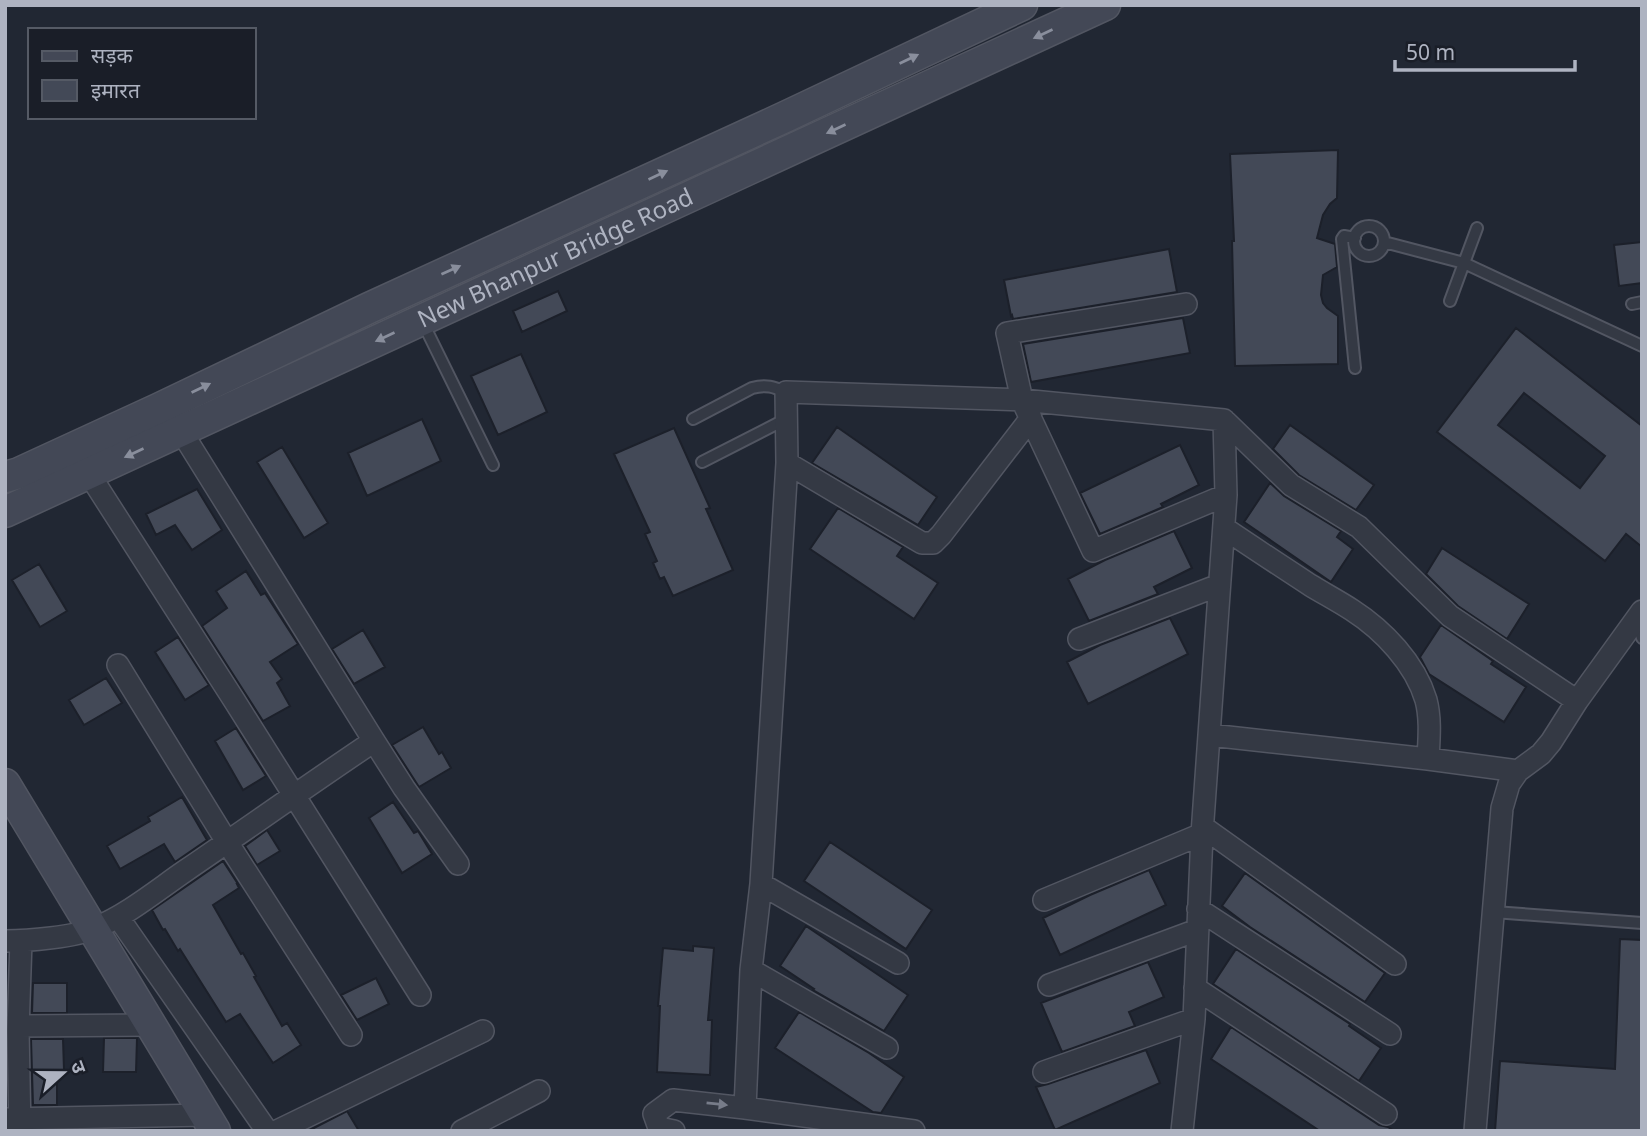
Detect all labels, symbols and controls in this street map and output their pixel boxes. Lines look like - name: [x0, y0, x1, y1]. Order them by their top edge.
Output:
- legend: [28, 28, 256, 119]
- one-way arrow: [1033, 28, 1053, 40]
- scale bar: [1395, 28, 1575, 72]
- text: 50 m: [1406, 38, 1455, 66]
- text: सड़क: [91, 41, 133, 69]
- one-way arrow: [899, 54, 919, 65]
- text: इमारत: [91, 76, 141, 104]
- one-way arrow: [826, 123, 846, 135]
- one-way arrow: [648, 169, 668, 181]
- street label: New Bhanpur Bridge Road: [412, 179, 698, 335]
- one-way arrow: [441, 265, 461, 276]
- one-way arrow: [375, 331, 395, 343]
- one-way arrow: [191, 382, 211, 394]
- one-way arrow: [124, 447, 144, 459]
- north arrow: [28, 1038, 98, 1108]
- text: उ: [65, 1057, 93, 1078]
- one-way arrow: [706, 1099, 728, 1110]

